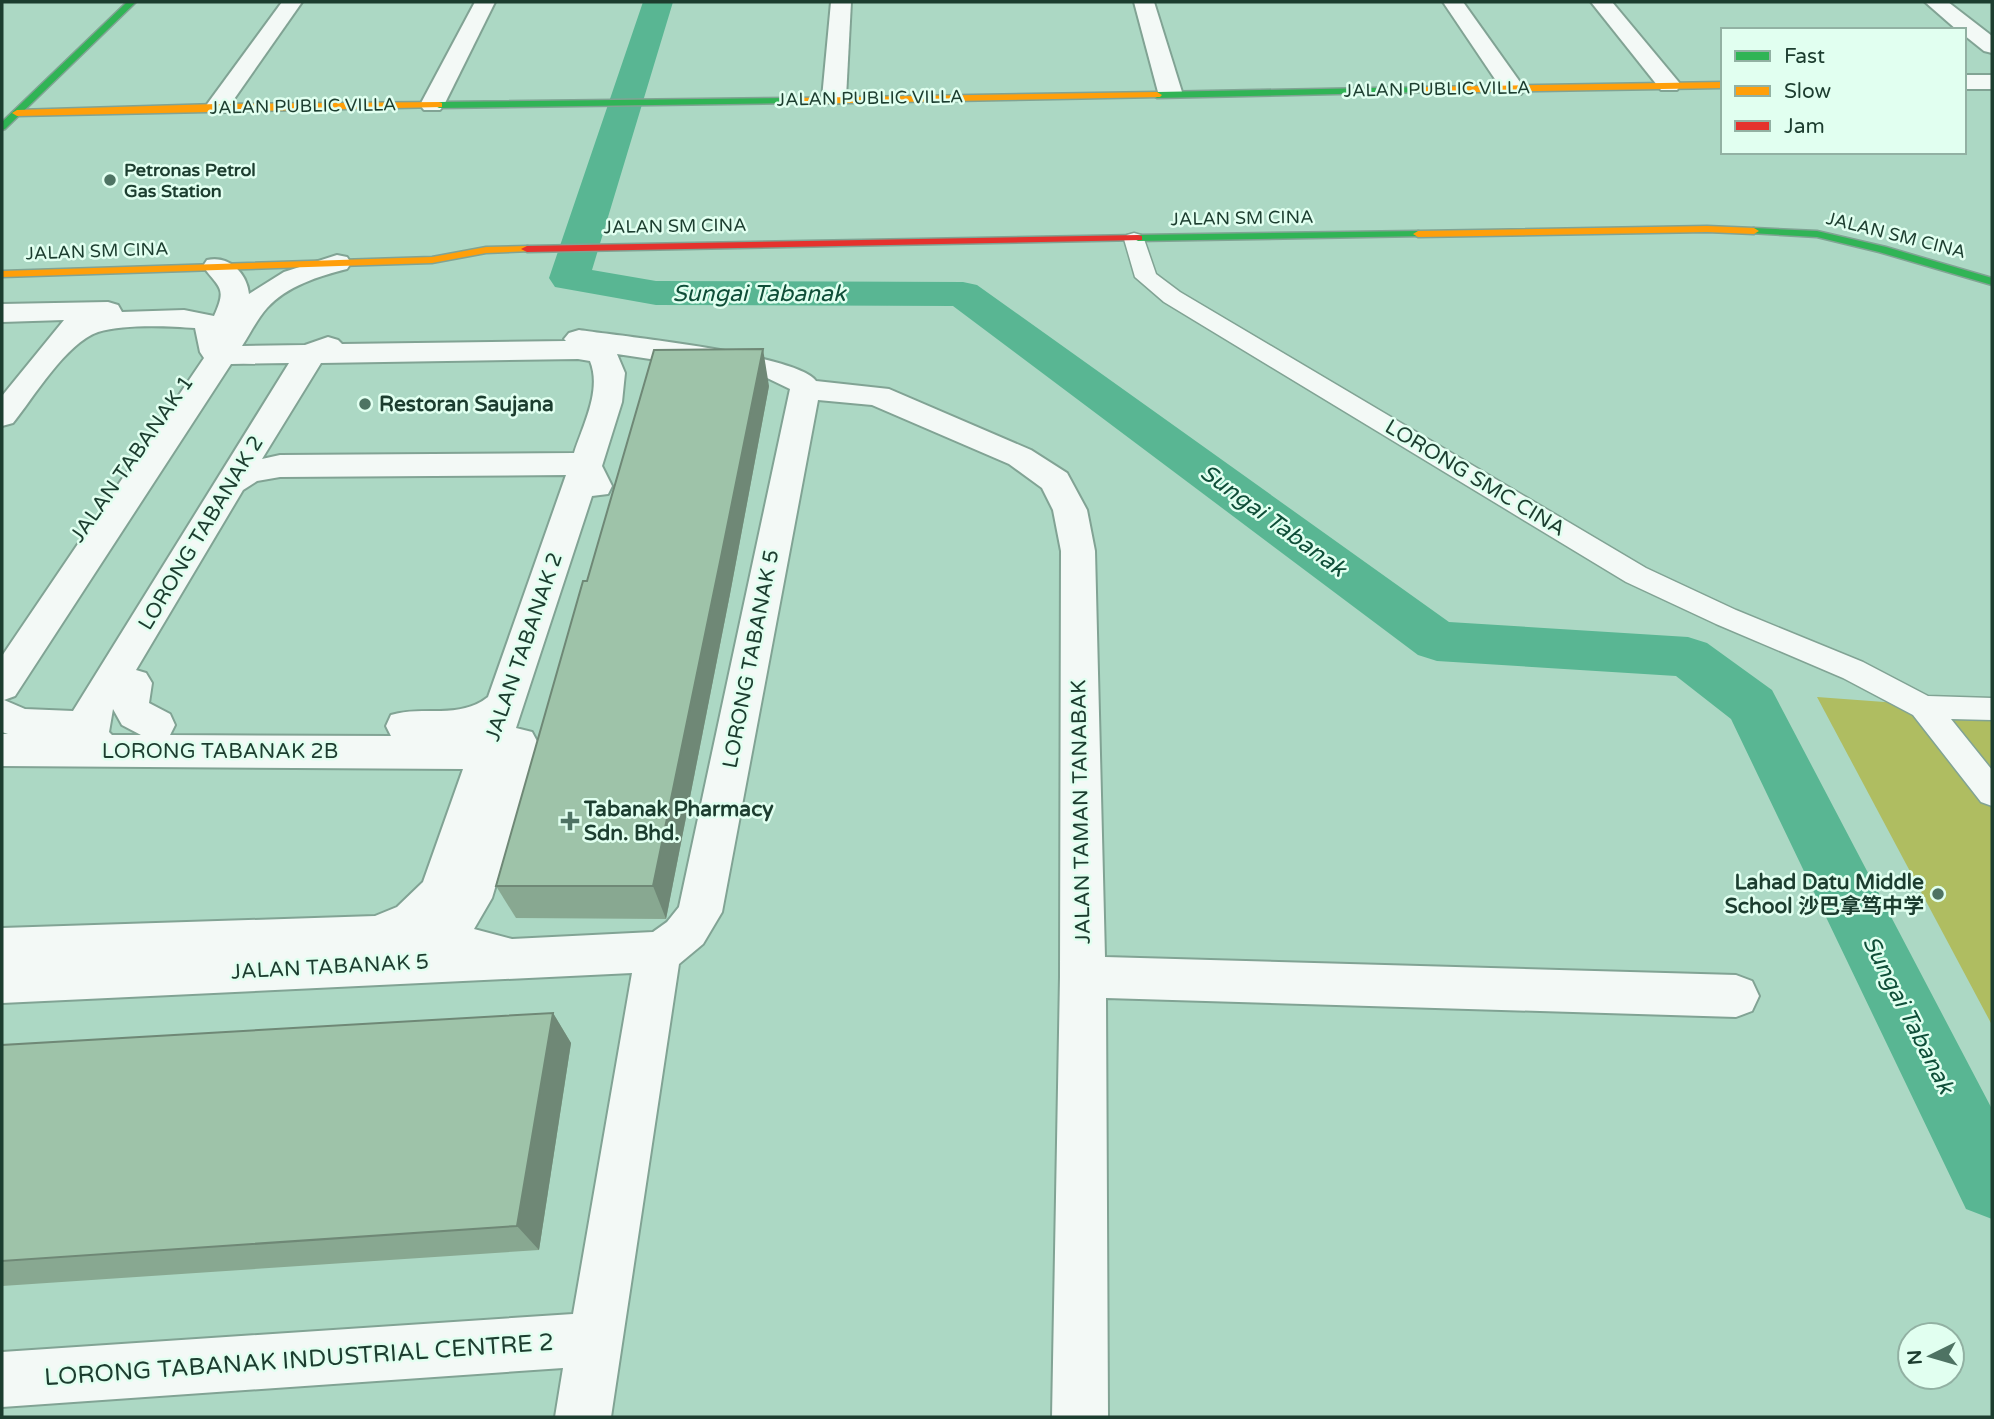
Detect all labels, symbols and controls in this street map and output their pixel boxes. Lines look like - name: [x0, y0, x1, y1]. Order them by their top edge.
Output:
- legend: [1721, 28, 1966, 154]
- text: Fast: [1784, 44, 1825, 69]
- street label: JALAN PUBLIC VILLA: [1343, 76, 1531, 102]
- text: Slow: [1784, 79, 1832, 104]
- street label: JALAN PUBLIC VILLA: [776, 85, 964, 111]
- street label: JALAN PUBLIC VILLA: [209, 93, 397, 119]
- text: Jam: [1784, 114, 1825, 139]
- place label: Petronas Petrol Gas Station: [124, 159, 256, 202]
- marker: Petronas Petrol Gas Station: [102, 172, 118, 188]
- street label: JALAN SM CINA: [1170, 206, 1314, 230]
- street label: JALAN SM CINA: [1824, 207, 1968, 263]
- street label: JALAN SM CINA: [603, 214, 747, 238]
- street label: JALAN SM CINA: [25, 238, 169, 264]
- water label: Sungai Tabanak: [672, 280, 847, 308]
- street label: JALAN TABANAK 1: [65, 371, 199, 547]
- place label: Restoran Saujana: [379, 392, 554, 417]
- marker: Restoran Saujana: [357, 396, 373, 412]
- street label: LORONG SMC CINA: [1380, 414, 1570, 542]
- street label: LORONG TABANAK 2: [133, 431, 269, 635]
- water label: Sungai Tabanak: [1195, 459, 1352, 584]
- street label: LORONG TABANAK 5: [718, 548, 784, 770]
- street label: JALAN TABANAK 2: [480, 549, 568, 745]
- street label: JALAN TAMAN TANABAK: [1066, 680, 1096, 944]
- street label: LORONG TABANAK 2B: [102, 739, 338, 764]
- place label: Tabanak Pharmacy Sdn. Bhd.: [583, 797, 774, 846]
- marker: Tabanak Pharmacy Sdn. Bhd.: [562, 813, 578, 829]
- place label: Lahad Datu Middle School 沙巴拿笃中学: [1725, 870, 1924, 919]
- marker: Lahad Datu Middle School 沙巴拿笃中学: [1930, 886, 1946, 902]
- water label: Sungai Tabanak: [1856, 932, 1960, 1100]
- street label: JALAN TABANAK 5: [231, 949, 429, 985]
- north arrow: [1896, 1321, 1966, 1391]
- street label: LORONG TABANAK INDUSTRIAL CENTRE 2: [43, 1328, 555, 1392]
- text: N: [1903, 1349, 1927, 1366]

